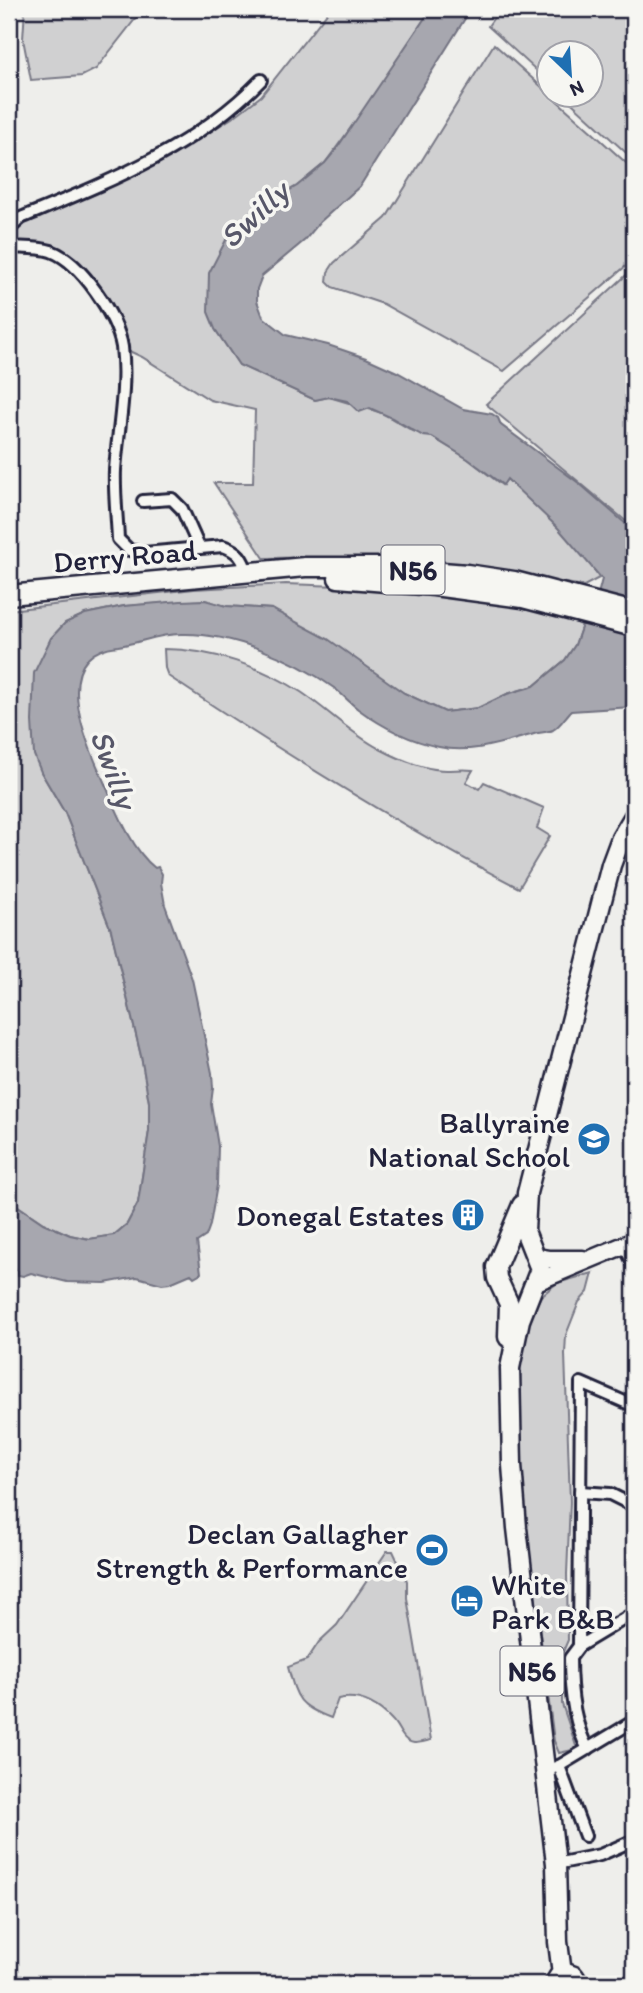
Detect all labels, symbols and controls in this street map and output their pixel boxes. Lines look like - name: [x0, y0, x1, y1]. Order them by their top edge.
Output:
- north arrow: [534, 38, 604, 108]
- text: N: [566, 76, 588, 102]
- water label: Swilly: [211, 170, 299, 256]
- street label: Derry Road: [52, 531, 199, 581]
- road number: N56: [382, 546, 444, 594]
- water label: Swilly: [82, 724, 147, 816]
- place label: Ballyraine National School: [368, 1104, 570, 1175]
- school or university icon: Ballyraine National School: [575, 1120, 613, 1158]
- building icon: Donegal Estates: [449, 1196, 487, 1234]
- place label: Donegal Estates: [236, 1197, 444, 1234]
- place label: Declan Gallagher Strength & Performance: [96, 1515, 409, 1586]
- sports icon: Declan Gallagher Strength & Performance: [413, 1531, 451, 1569]
- place label: White Park B&B: [491, 1566, 615, 1637]
- hotel icon: White Park B&B: [448, 1582, 486, 1620]
- road number: N56: [500, 1646, 564, 1696]

